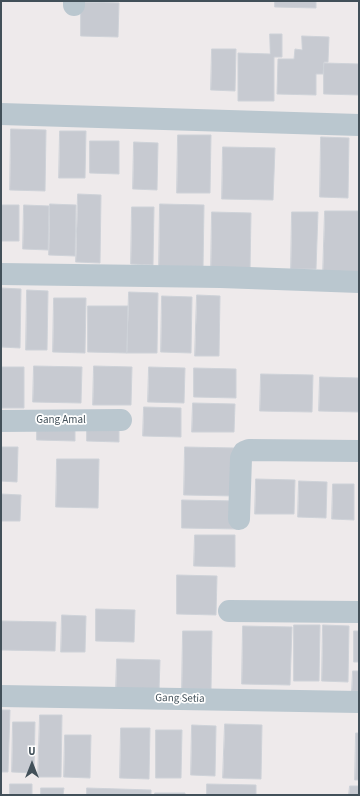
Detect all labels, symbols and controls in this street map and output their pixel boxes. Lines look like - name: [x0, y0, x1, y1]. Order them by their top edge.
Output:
- street label: Gang Amal: [36, 414, 86, 428]
- street label: Gang Setia: [155, 692, 205, 706]
- north arrow: [12, 744, 52, 784]
- text: U: [28, 744, 36, 759]

